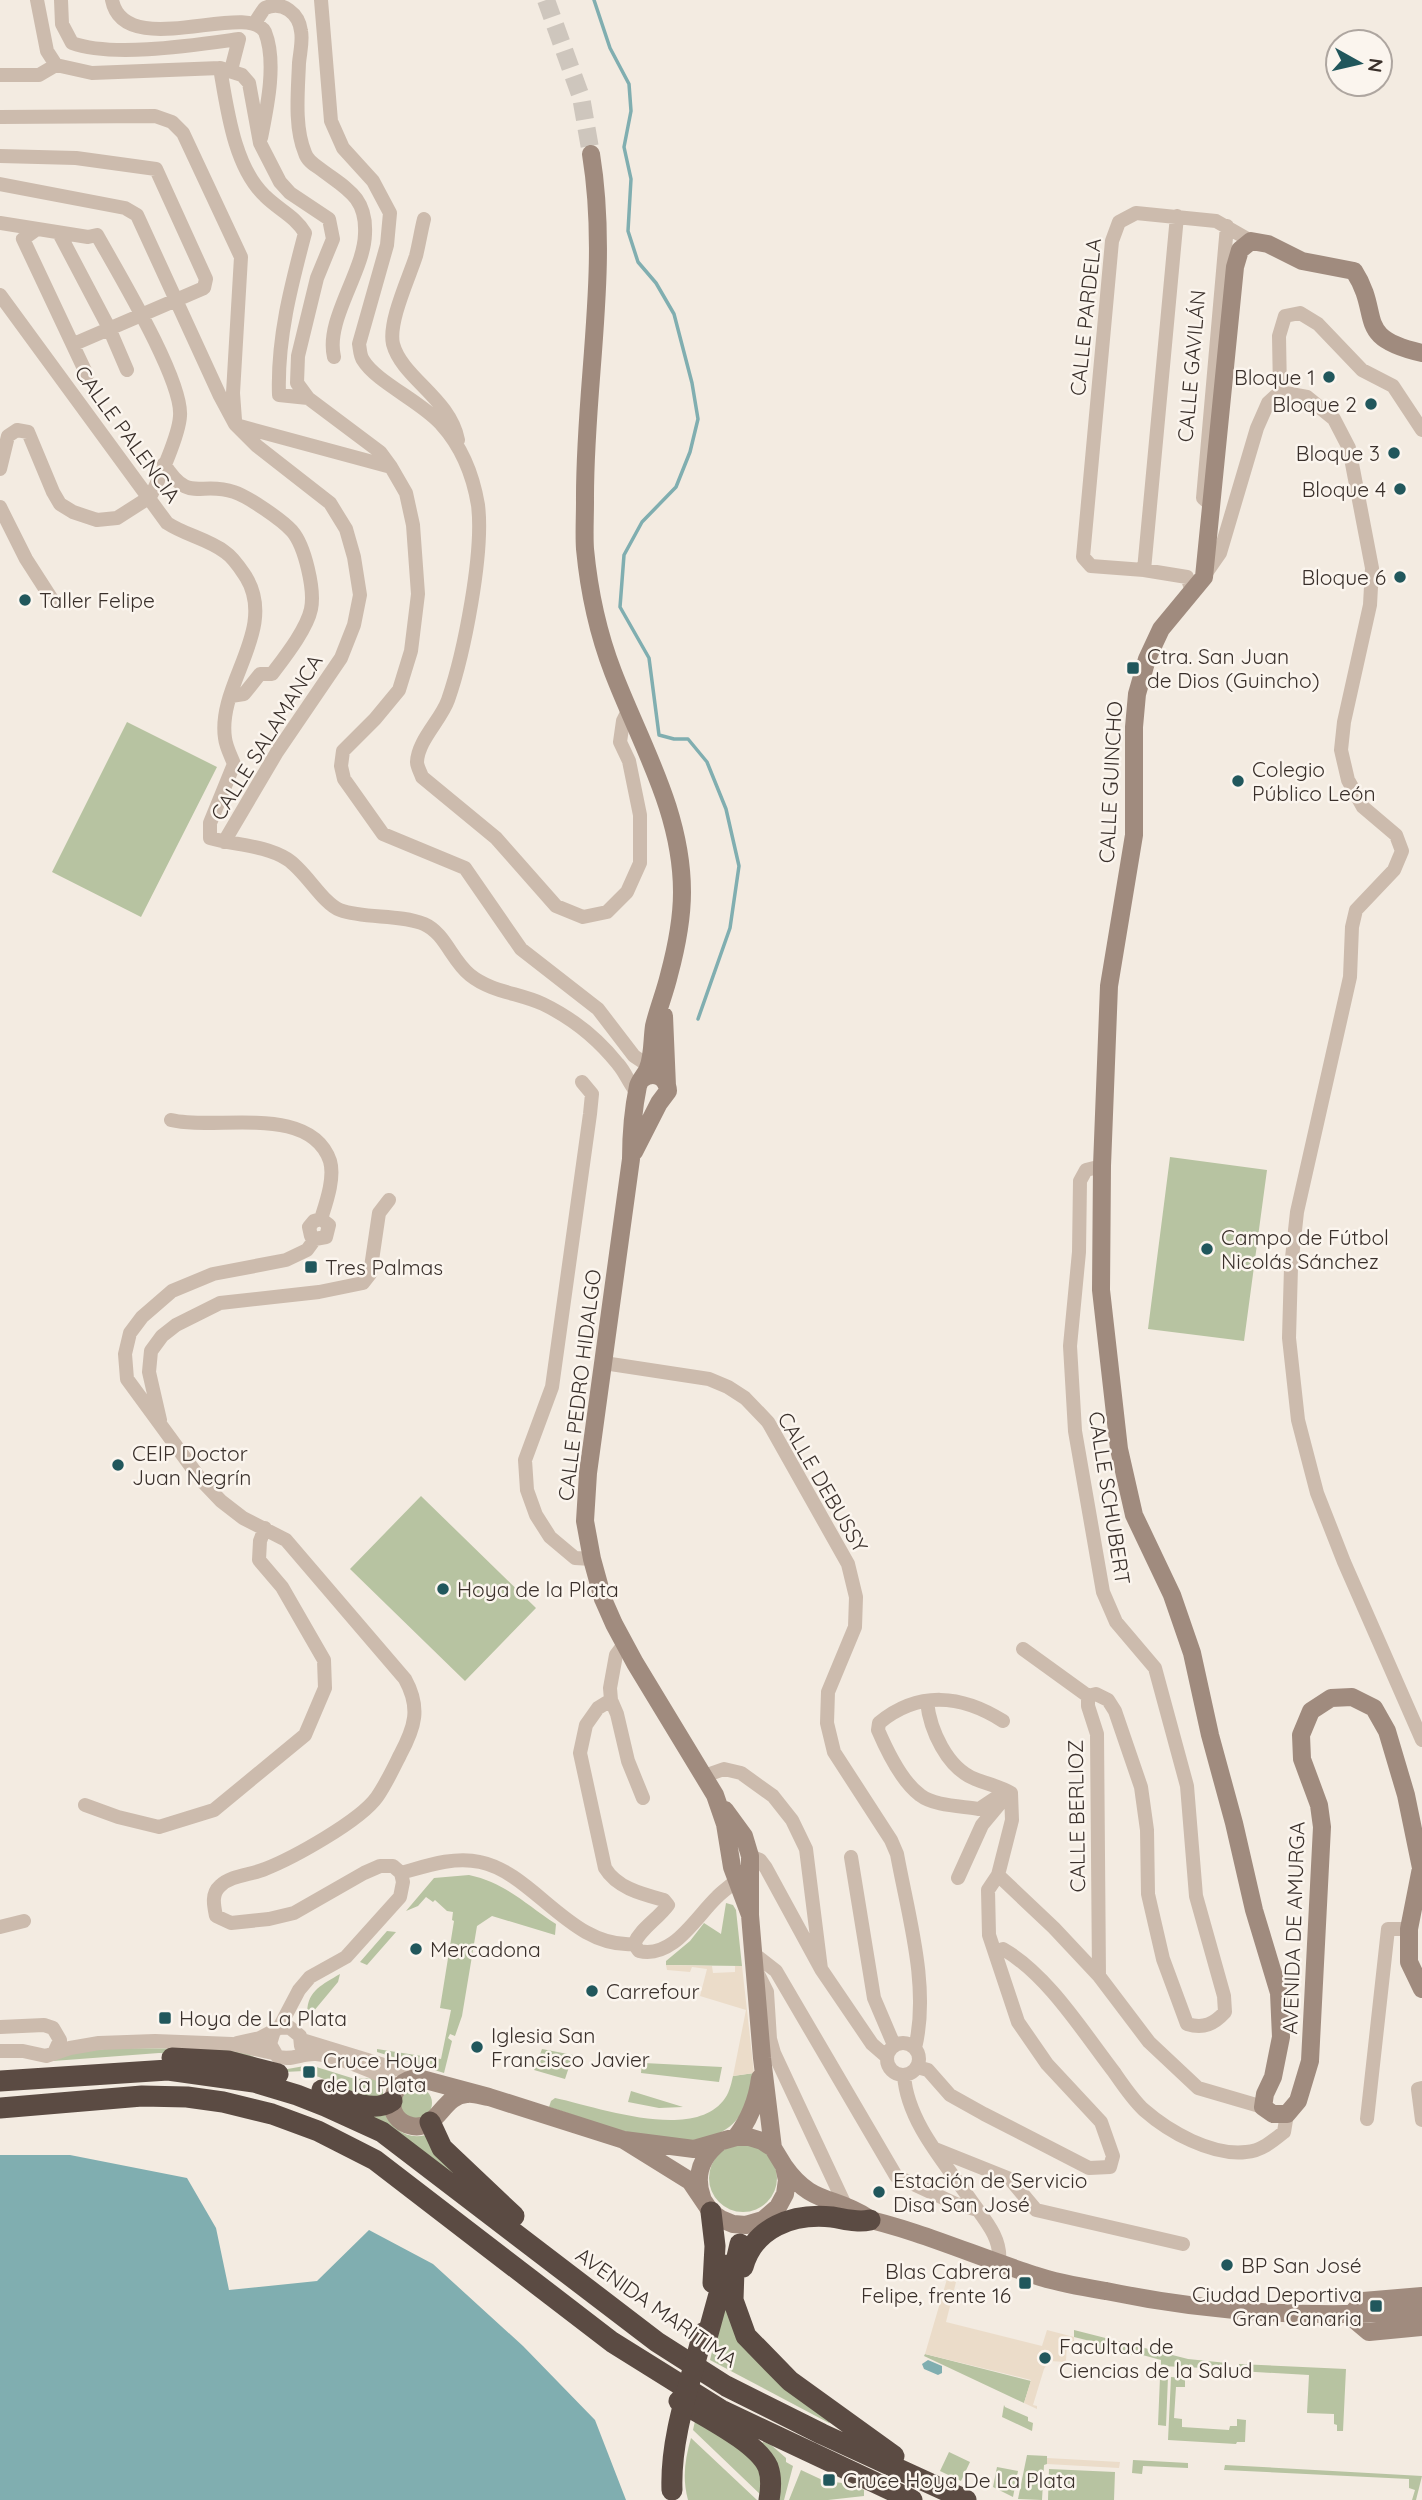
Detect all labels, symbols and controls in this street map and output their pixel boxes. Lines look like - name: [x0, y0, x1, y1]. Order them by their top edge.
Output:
- north arrow: [1324, 28, 1394, 98]
- text: N: [1363, 57, 1389, 74]
- street label: CALLE PARDELA: [1064, 237, 1106, 397]
- street label: CALLE GAVILÁN: [1171, 289, 1211, 443]
- street label: CALLE PALENCIA: [69, 360, 187, 508]
- place label: Bloque 1: [1234, 364, 1315, 390]
- marker: Bloque 1: [1321, 369, 1337, 385]
- place label: Bloque 2: [1272, 391, 1357, 417]
- marker: Bloque 2: [1363, 396, 1379, 412]
- place label: Bloque 3: [1296, 440, 1380, 466]
- marker: Bloque 3: [1386, 445, 1402, 461]
- place label: Bloque 4: [1302, 476, 1386, 502]
- marker: Bloque 4: [1392, 481, 1408, 497]
- place label: Bloque 6: [1302, 564, 1386, 590]
- marker: Bloque 6: [1392, 569, 1408, 585]
- place label: Taller Felipe: [39, 587, 155, 613]
- marker: Taller Felipe: [17, 592, 33, 608]
- place label: Ctra. San Juan de Dios (Guincho): [1147, 643, 1320, 693]
- street label: CALLE SALAMANCA: [204, 649, 328, 825]
- marker: Ctra. San Juan de Dios (Guincho): [1125, 660, 1141, 676]
- street label: CALLE GUINCHO: [1093, 700, 1127, 864]
- place label: Colegio Público León: [1252, 756, 1376, 806]
- marker: Colegio Público León: [1230, 773, 1246, 789]
- place label: Campo de Fútbol Nicolás Sánchez: [1221, 1224, 1389, 1274]
- marker: Campo de Fútbol Nicolás Sánchez: [1199, 1241, 1215, 1257]
- place label: Tres Palmas: [325, 1254, 443, 1280]
- marker: Tres Palmas: [303, 1259, 319, 1275]
- street label: CALLE PEDRO HIDALGO: [552, 1268, 606, 1502]
- street label: CALLE DEBUSSY: [772, 1407, 874, 1557]
- street label: CALLE SCHUBERT: [1083, 1410, 1137, 1586]
- place label: CEIP Doctor Juan Negrín: [132, 1440, 251, 1490]
- marker: CEIP Doctor Juan Negrín: [110, 1457, 126, 1473]
- place label: Hoya de la Plata: [457, 1576, 619, 1602]
- marker: Hoya de la Plata: [435, 1581, 451, 1597]
- street label: CALLE BERLIOZ: [1062, 1739, 1090, 1893]
- street label: AVENIDA DE AMURGA: [1276, 1821, 1310, 2035]
- place label: Mercadona: [430, 1936, 541, 1962]
- marker: Mercadona: [408, 1941, 424, 1957]
- place label: Carrefour: [606, 1978, 700, 2004]
- marker: Carrefour: [584, 1983, 600, 1999]
- place label: Hoya de La Plata: [179, 2005, 347, 2031]
- marker: Hoya de La Plata: [157, 2010, 173, 2026]
- place label: Iglesia San Francisco Javier: [491, 2022, 650, 2072]
- marker: Iglesia San Francisco Javier: [469, 2039, 485, 2055]
- place label: Cruce Hoya de la Plata: [323, 2047, 438, 2097]
- marker: Cruce Hoya de la Plata: [301, 2064, 317, 2080]
- place label: Estación de Servicio Disa San José: [893, 2167, 1087, 2217]
- marker: Estación de Servicio Disa San José: [871, 2184, 887, 2200]
- street label: AVENIDA MARITIMA: [571, 2241, 743, 2373]
- place label: BP San José: [1241, 2252, 1362, 2278]
- marker: BP San José: [1219, 2257, 1235, 2273]
- place label: Blas Cabrera Felipe, frente 16: [861, 2258, 1011, 2308]
- marker: Blas Cabrera Felipe, frente 16: [1017, 2275, 1033, 2291]
- place label: Ciudad Deportiva Gran Canaria: [1192, 2281, 1362, 2331]
- marker: Ciudad Deportiva Gran Canaria: [1368, 2298, 1384, 2314]
- place label: Facultad de Ciencias de la Salud: [1059, 2333, 1252, 2383]
- marker: Facultad de Ciencias de la Salud: [1037, 2350, 1053, 2366]
- place label: Cruce Hoya De La Plata: [843, 2467, 1076, 2493]
- marker: Cruce Hoya De La Plata: [821, 2472, 837, 2488]

